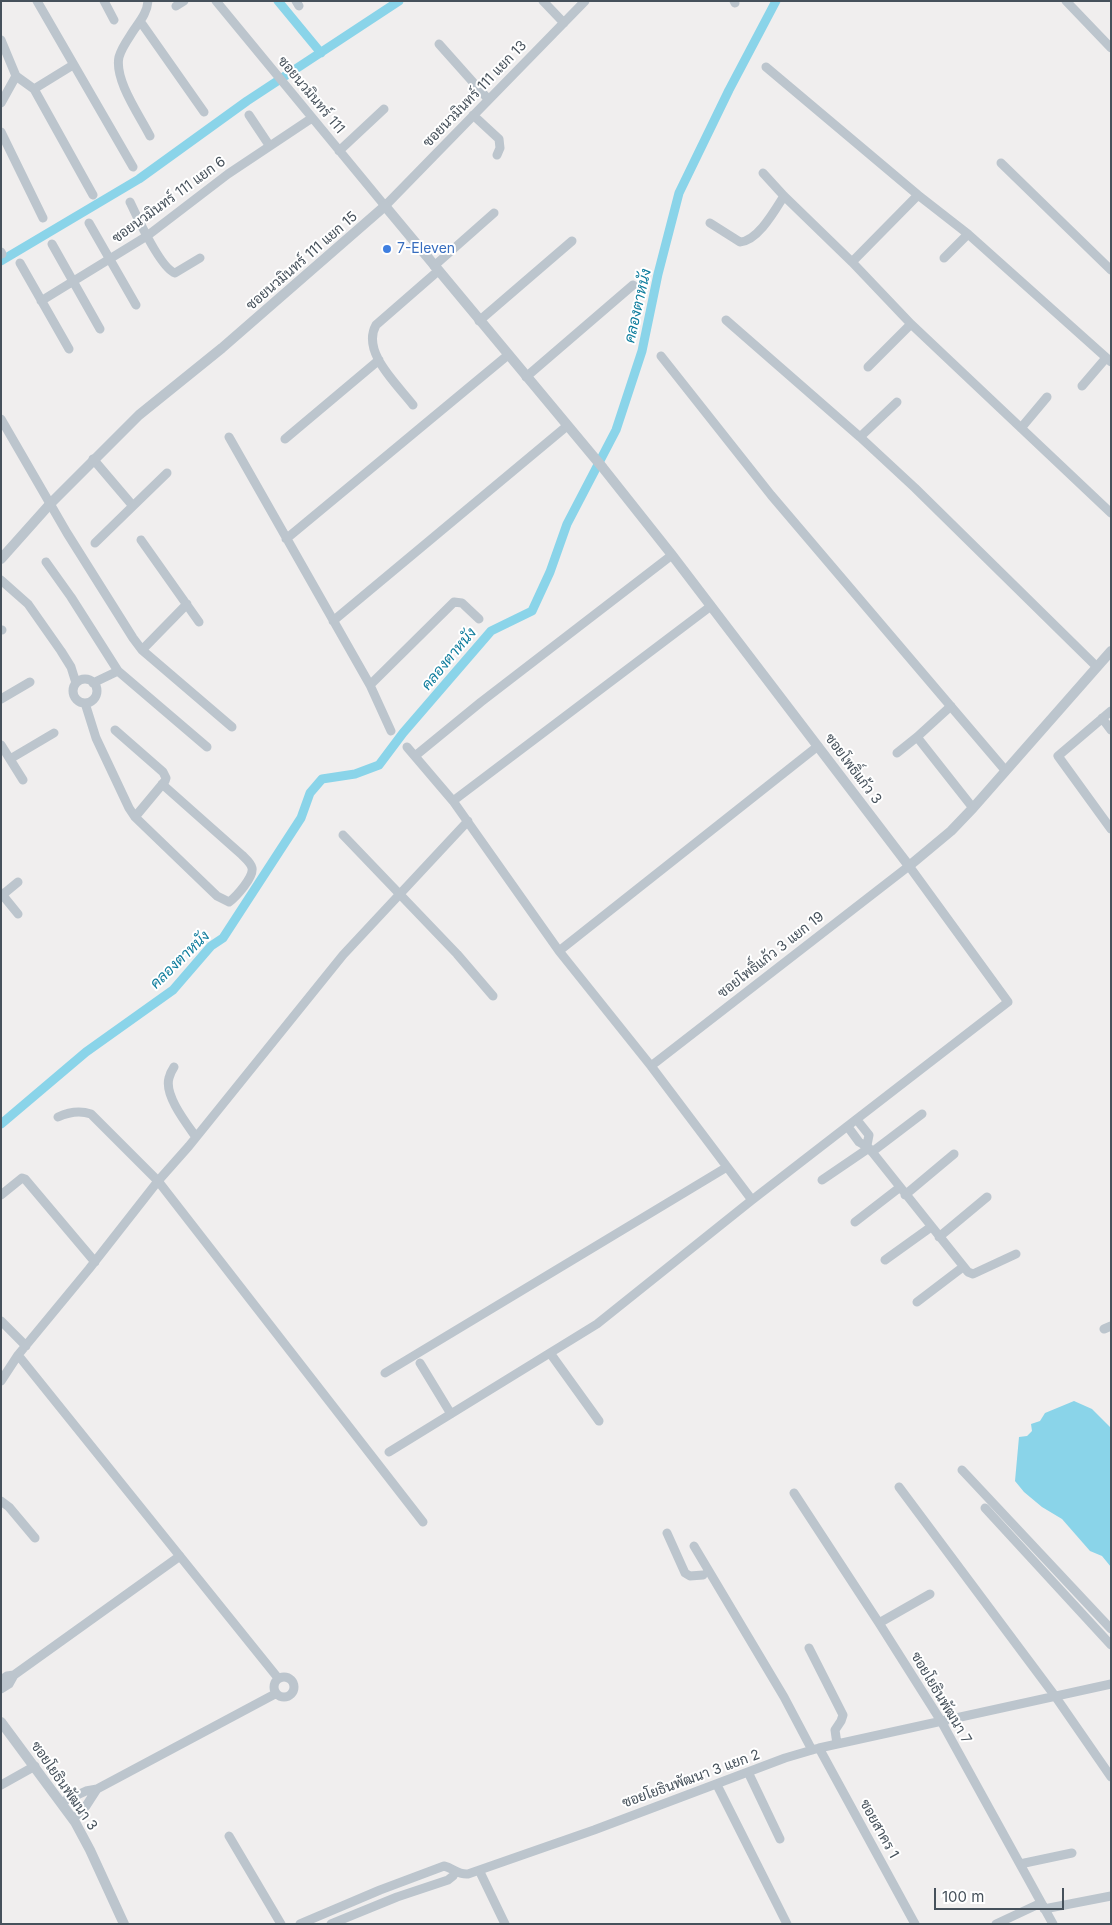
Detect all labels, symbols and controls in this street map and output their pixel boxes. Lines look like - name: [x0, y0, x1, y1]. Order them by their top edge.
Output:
- street label: ซอยนวมินทร์ 111 แยก 13: [420, 37, 530, 151]
- street label: ซอยนวมินทร์ 111: [274, 53, 348, 137]
- street label: ซอยนวมินทร์ 111 แยก 6: [109, 153, 229, 247]
- street label: ซอยนวมินทร์ 111 แยก 15: [243, 208, 361, 314]
- place label: 7-Eleven: [397, 241, 455, 257]
- marker: 7-Eleven: [381, 243, 393, 255]
- water label: คลองตาหนัง: [621, 267, 655, 345]
- water label: คลองตาหนัง: [418, 624, 480, 694]
- street label: ซอยโพธิ์แก้ว 3: [821, 731, 885, 807]
- street label: ซอยโพธิ์แก้ว 3 แยก 19: [715, 908, 827, 1002]
- water label: คลองตาหนัง: [147, 927, 213, 993]
- street label: ซอยโยธินพัฒนา 7: [907, 1649, 975, 1747]
- street label: ซอยโยธินพัฒนา 3: [27, 1738, 101, 1834]
- street label: ซอยโยธินพัฒนา 3 แยก 2: [620, 1746, 762, 1812]
- street label: ซอยสาคร 1: [856, 1797, 902, 1861]
- scale bar: [937, 1878, 1067, 1910]
- text: 100 m: [942, 1887, 984, 1906]

